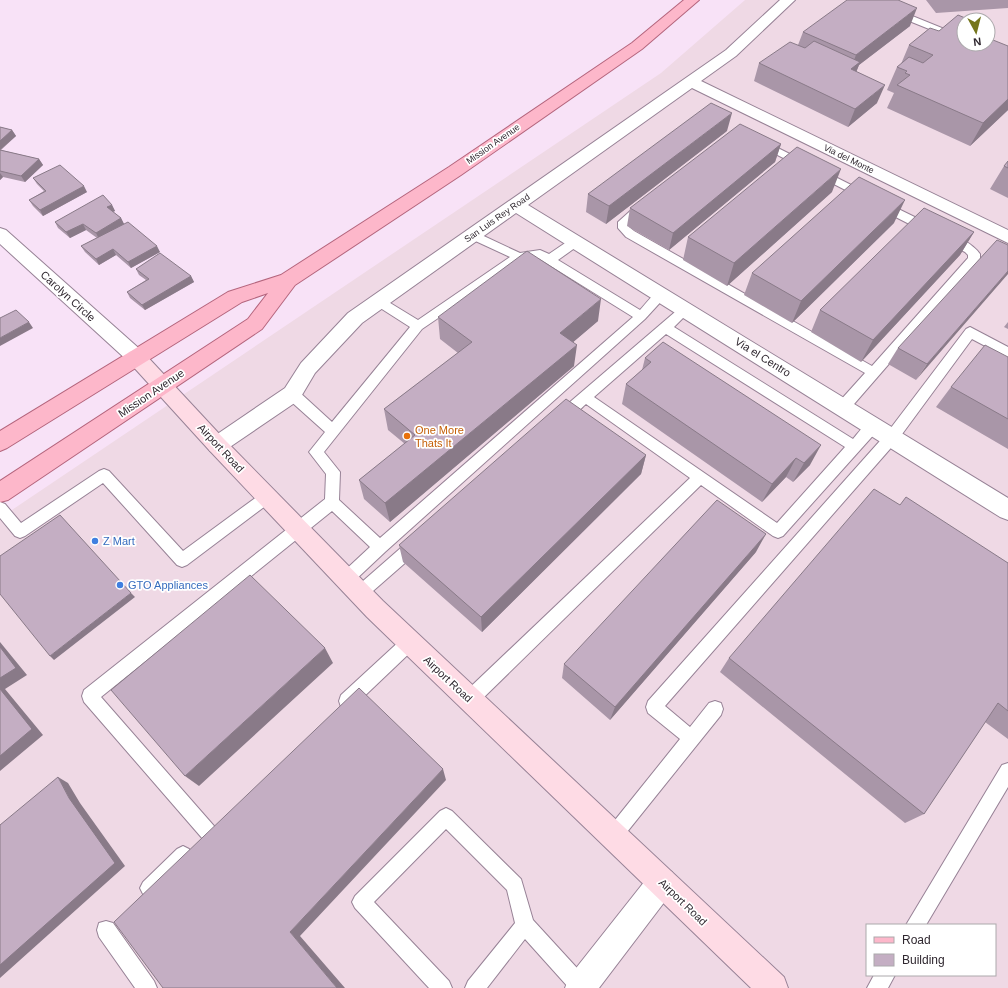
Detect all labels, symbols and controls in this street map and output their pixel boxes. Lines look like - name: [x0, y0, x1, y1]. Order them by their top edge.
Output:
- north arrow: [956, 12, 996, 52]
- text: N: [972, 35, 982, 48]
- street label: Mission Avenue: [464, 122, 522, 166]
- street label: Via del Monte: [822, 142, 876, 176]
- street label: San Luis Rey Road: [462, 192, 532, 244]
- street label: Carolyn Circle: [38, 268, 98, 324]
- street label: Via el Centro: [733, 335, 793, 379]
- street label: Mission Avenue: [116, 367, 186, 419]
- street label: Airport Road: [196, 421, 246, 475]
- place label: One More Thats It: [415, 424, 464, 449]
- marker: One More Thats It: [402, 431, 412, 441]
- place label: Z Mart: [103, 535, 135, 547]
- marker: Z Mart: [90, 536, 100, 546]
- place label: GTO Appliances: [128, 579, 208, 591]
- marker: GTO Appliances: [115, 580, 125, 590]
- street label: Airport Road: [421, 654, 475, 704]
- street label: Airport Road: [657, 876, 709, 928]
- legend: [866, 924, 996, 976]
- text: Road: [902, 933, 931, 947]
- text: Building: [902, 953, 945, 967]

